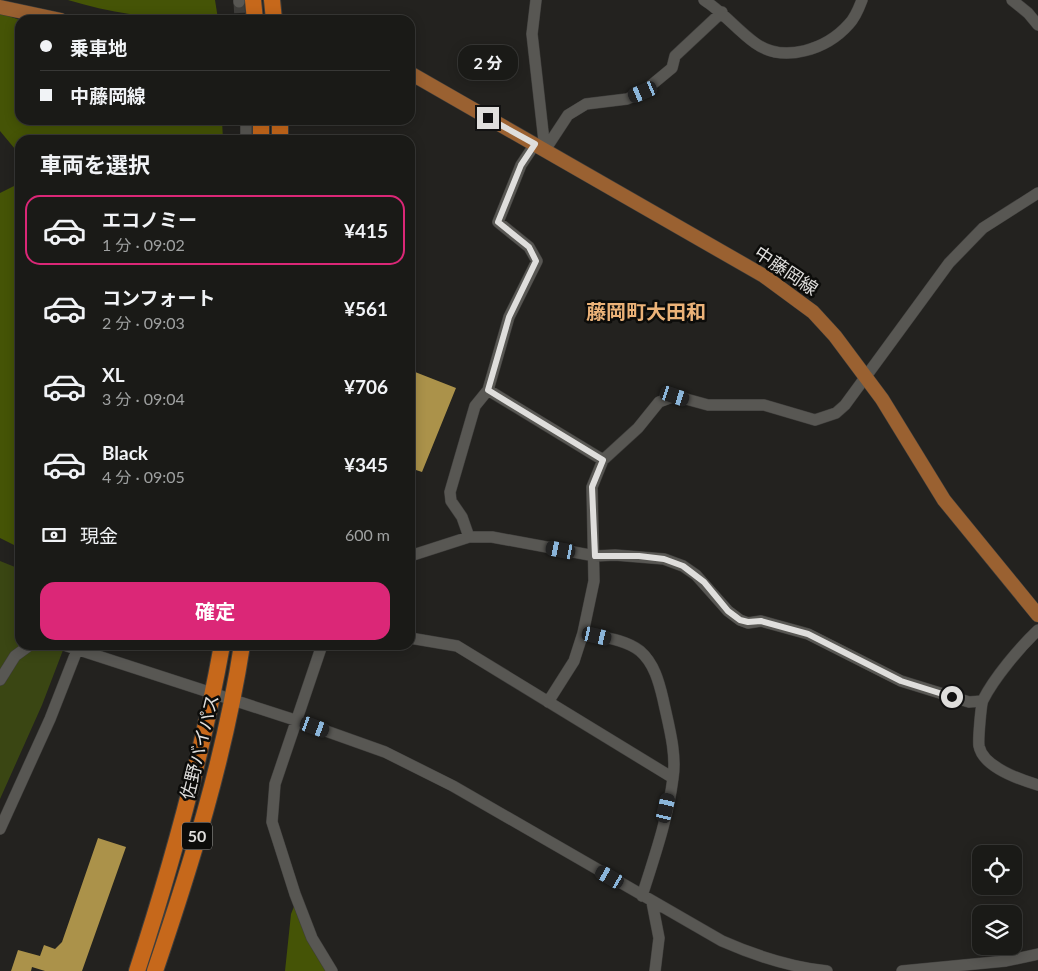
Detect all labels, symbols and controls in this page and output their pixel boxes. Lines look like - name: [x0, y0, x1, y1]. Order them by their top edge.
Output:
- text: 乗車地: [70, 36, 127, 59]
- callout: 2 分: [458, 46, 518, 80]
- text: 2 分: [473, 53, 503, 72]
- car: [626, 79, 659, 105]
- text: 中藤岡線: [70, 84, 146, 107]
- route end: [477, 107, 499, 129]
- text: 車両を選択: [40, 151, 150, 178]
- icon: car: [42, 208, 87, 253]
- text: エコノミー: [102, 208, 197, 231]
- text: ¥415: [344, 219, 388, 242]
- text: 1 分 · 09:02: [102, 235, 185, 254]
- street label: 中藤岡線: [751, 241, 823, 299]
- icon: car: [42, 286, 87, 331]
- text: コンフォート: [102, 286, 215, 309]
- text: ¥561: [344, 297, 388, 320]
- district label: 藤岡町大田和: [586, 299, 706, 323]
- text: 2 分 · 09:03: [102, 313, 185, 332]
- text: XL: [102, 363, 125, 386]
- icon: car: [42, 364, 87, 409]
- text: ¥706: [344, 375, 388, 398]
- car: [658, 384, 691, 408]
- text: 3 分 · 09:04: [102, 389, 185, 408]
- text: Black: [102, 441, 148, 464]
- icon: car: [42, 442, 87, 487]
- text: ¥345: [344, 453, 388, 476]
- text: 4 分 · 09:05: [102, 467, 185, 486]
- icon: cash: [40, 521, 68, 549]
- text: 現金: [80, 524, 118, 547]
- text: 600 m: [345, 525, 390, 544]
- car: [544, 540, 577, 560]
- button: 確定: [40, 582, 390, 640]
- car: [580, 625, 613, 647]
- route start: [941, 686, 963, 708]
- street label: 佐野バイパス: [175, 692, 223, 802]
- car: [298, 715, 331, 739]
- car: [655, 792, 676, 824]
- road number: 50: [182, 822, 212, 849]
- map controls: [972, 845, 1022, 955]
- button: locate: [972, 845, 1022, 895]
- car: [593, 863, 626, 891]
- button: layers: [972, 905, 1022, 955]

